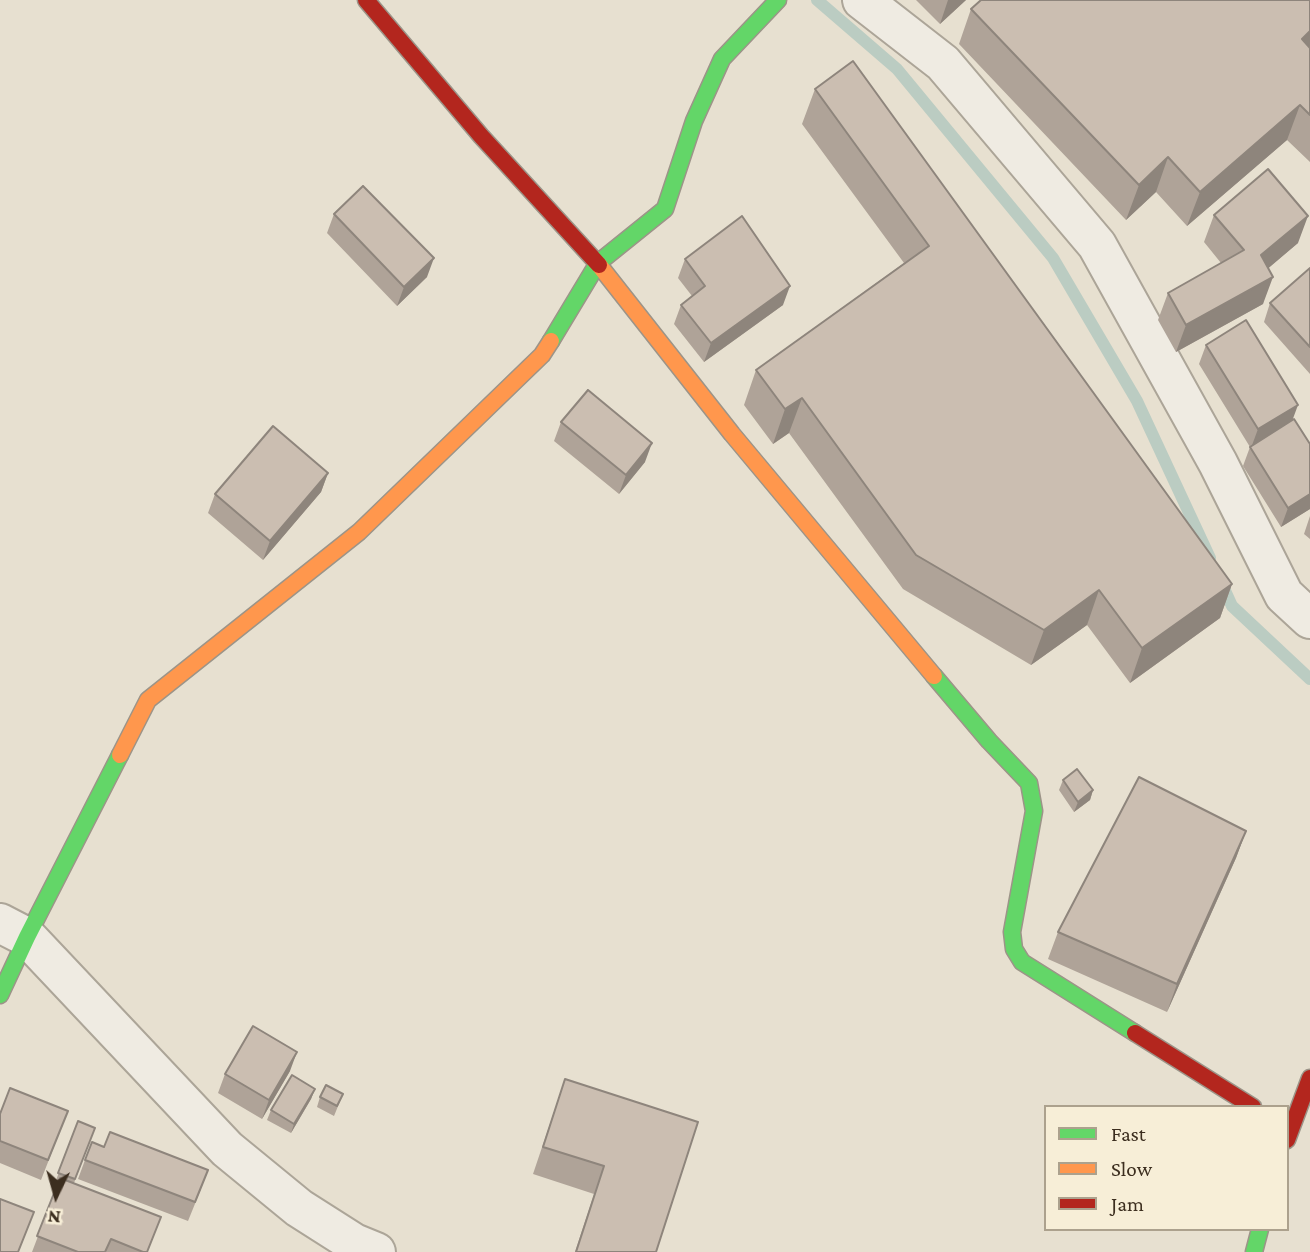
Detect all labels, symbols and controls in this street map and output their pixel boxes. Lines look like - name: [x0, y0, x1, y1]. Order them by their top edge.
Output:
- legend: [1044, 1105, 1289, 1231]
- text: Fast: [1111, 1122, 1146, 1146]
- text: Slow: [1111, 1157, 1152, 1181]
- north arrow: [21, 1161, 91, 1231]
- text: Jam: [1111, 1192, 1144, 1216]
- text: N: [47, 1206, 62, 1228]

